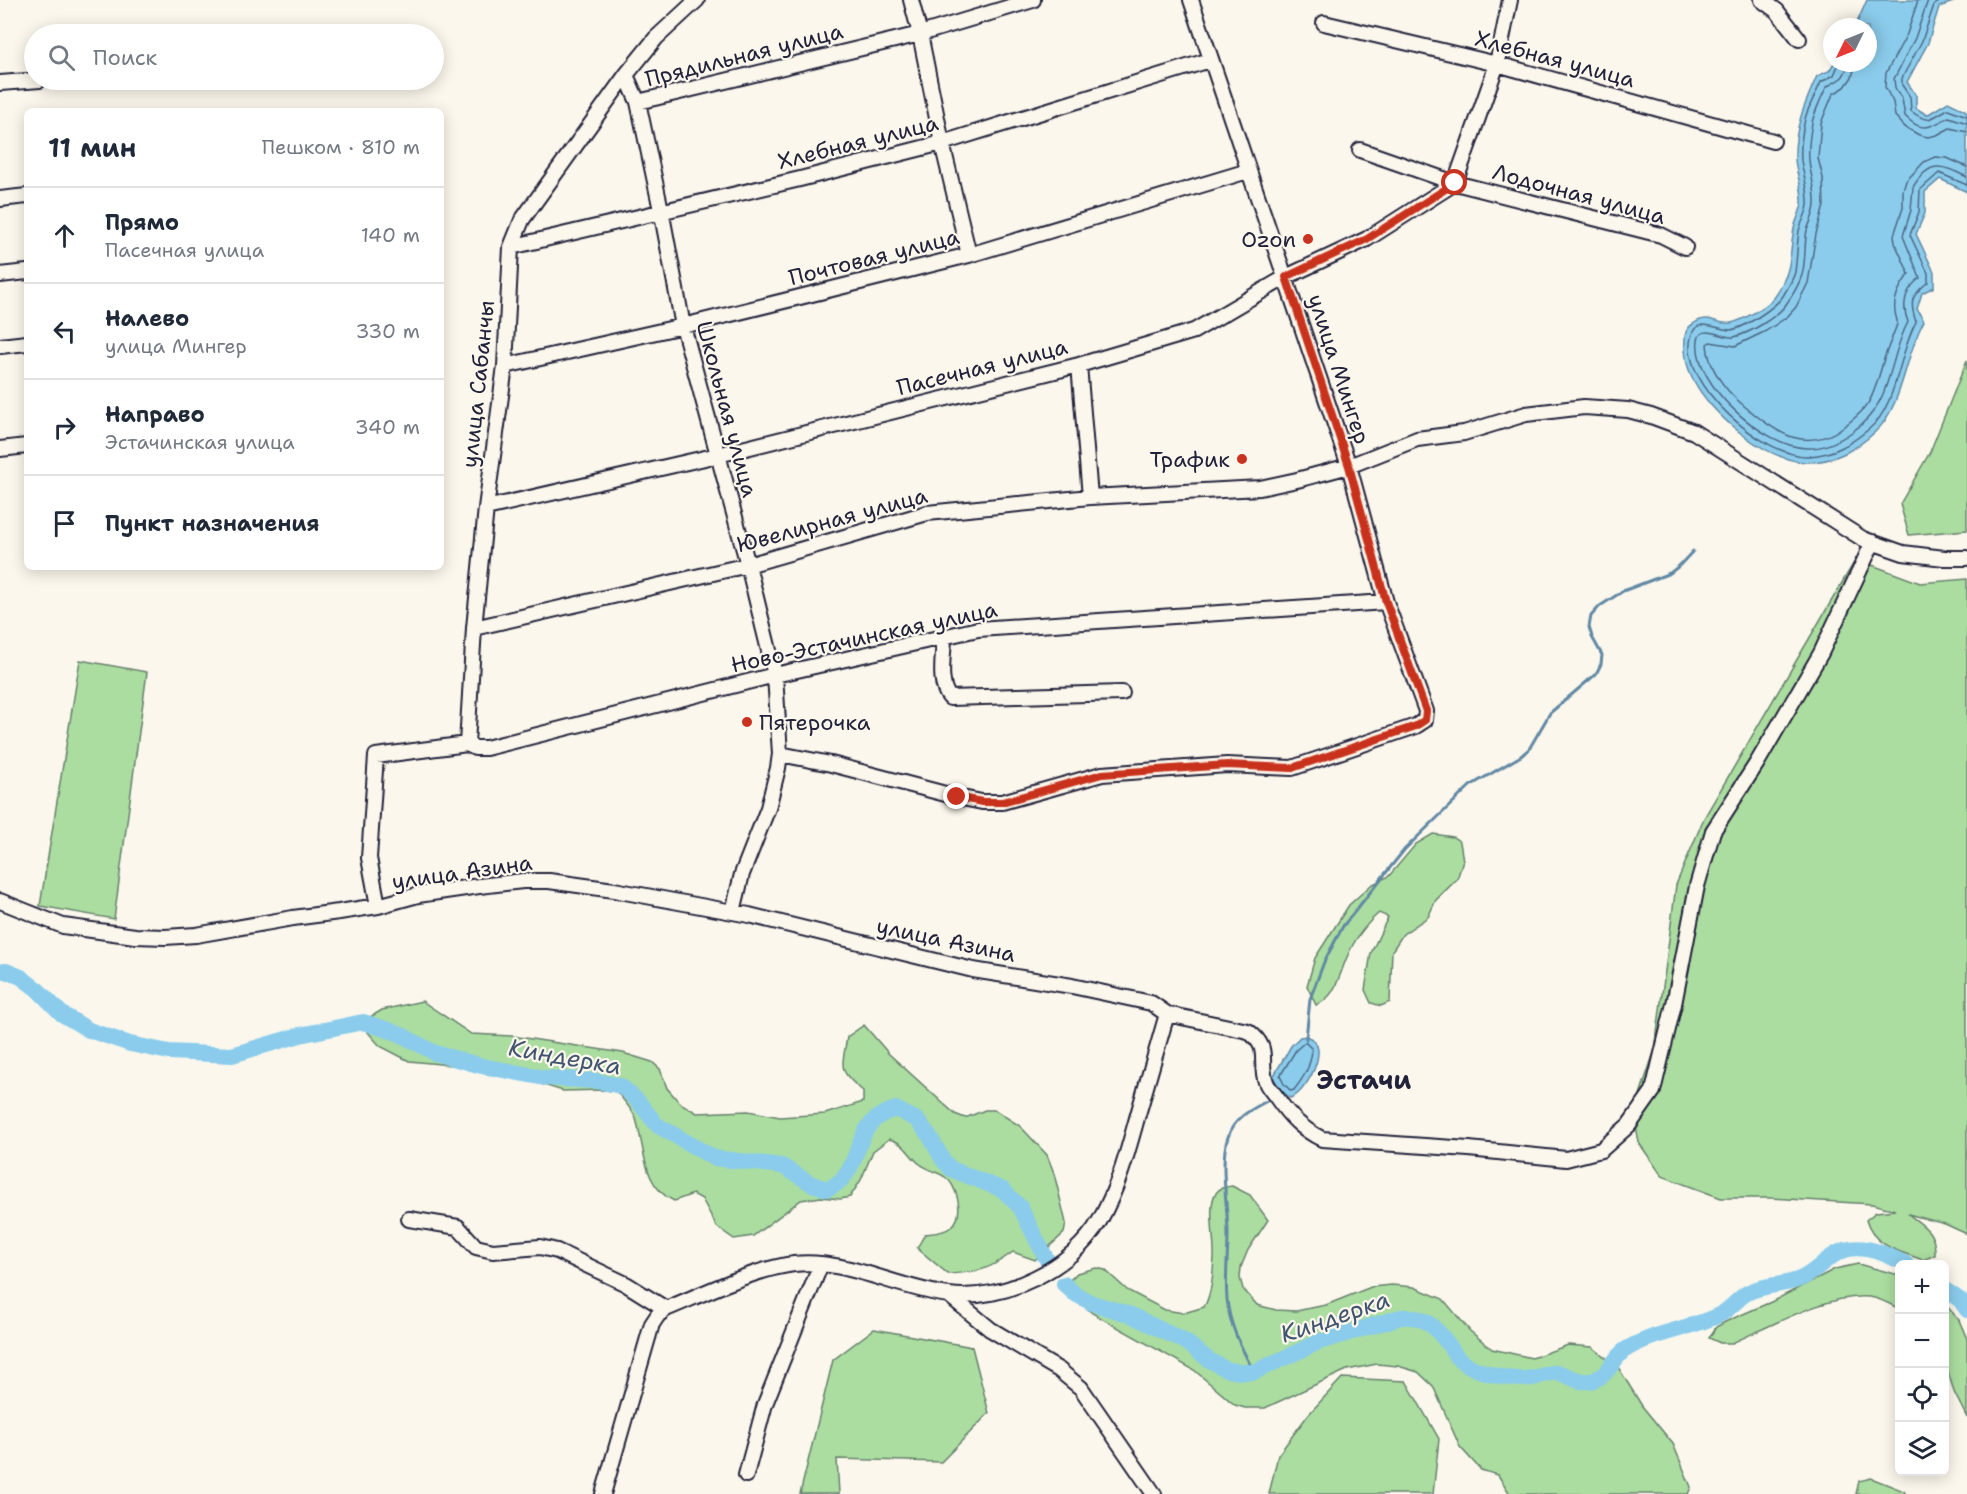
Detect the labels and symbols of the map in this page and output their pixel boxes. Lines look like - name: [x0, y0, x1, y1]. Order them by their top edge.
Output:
- street label: Прядильная улица: [642, 16, 846, 94]
- north arrow: [1823, 18, 1877, 72]
- street label: Хлебная улица: [1472, 24, 1638, 94]
- street label: Хлебная улица: [775, 108, 942, 176]
- street label: Лодочная улица: [1489, 157, 1669, 231]
- route start: [1441, 169, 1467, 195]
- street label: Почтовая улица: [786, 222, 963, 292]
- place label: Ozon: [1241, 225, 1296, 254]
- marker: Ozon: [1301, 232, 1315, 246]
- street label: улица Мингер: [1301, 290, 1377, 448]
- street label: улица Сабанчы: [455, 299, 501, 469]
- street label: Школьная улица: [690, 318, 765, 501]
- street label: Пасечная улица: [894, 332, 1071, 402]
- place label: Трафик: [1149, 445, 1230, 474]
- marker: Трафик: [1235, 452, 1249, 466]
- street label: Ювелирная улица: [734, 481, 931, 559]
- street label: Ново-Эстачинская улица: [728, 595, 1000, 679]
- place label: Пятерочка: [759, 708, 871, 737]
- marker: Пятерочка: [740, 715, 754, 729]
- route end: [943, 783, 969, 809]
- street label: улица Азина: [390, 848, 534, 896]
- street label: улица Азина: [874, 911, 1018, 969]
- water label: Киндерка: [506, 1031, 624, 1083]
- district label: Эстачи: [1317, 1062, 1411, 1097]
- water label: Киндерка: [1276, 1283, 1394, 1351]

